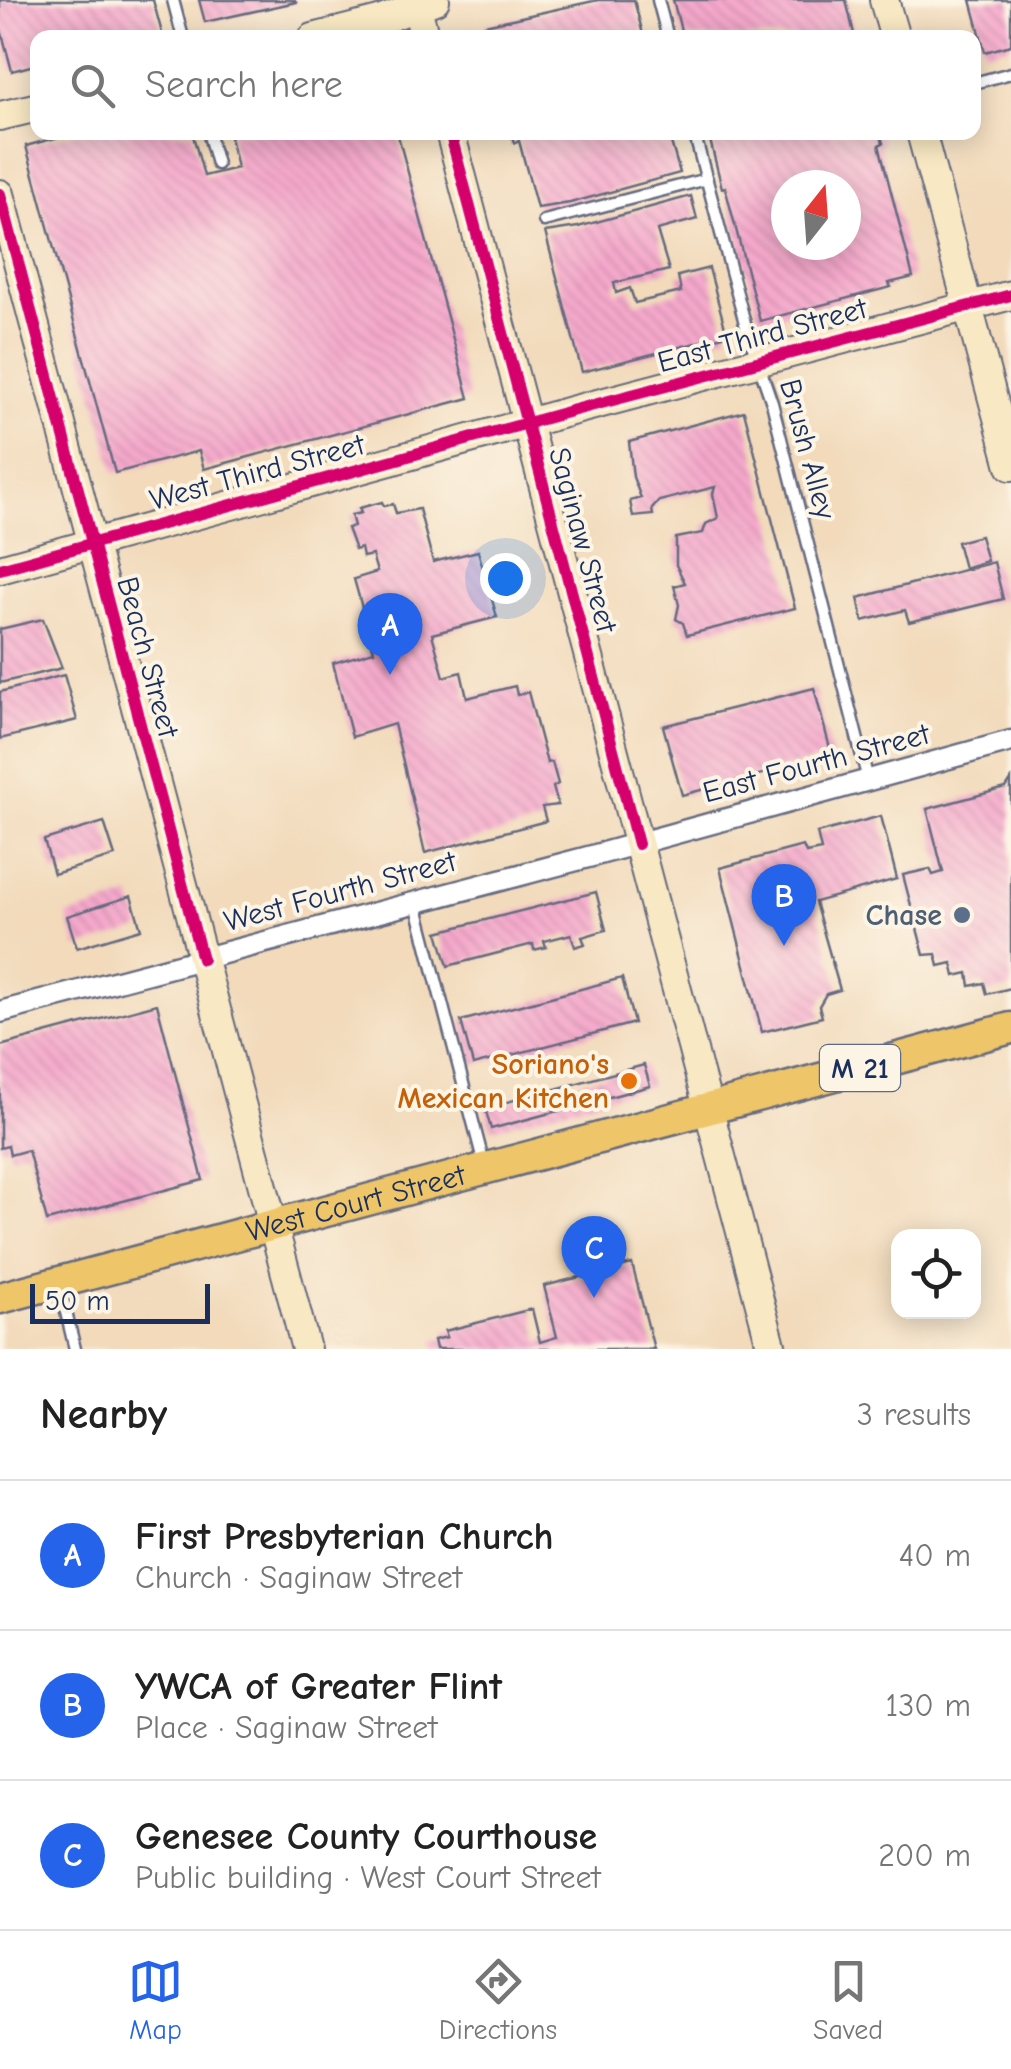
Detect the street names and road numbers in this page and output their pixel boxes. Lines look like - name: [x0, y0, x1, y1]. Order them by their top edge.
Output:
- street label: East Third Street: [654, 290, 872, 380]
- street label: Brush Alley: [772, 375, 843, 523]
- street label: West Third Street: [146, 427, 370, 518]
- street label: Saginaw Street: [541, 444, 624, 638]
- street label: Beach Street: [109, 573, 186, 743]
- street label: East Fourth Street: [699, 716, 935, 811]
- street label: West Fourth Street: [220, 843, 461, 939]
- road number: M 21: [820, 1045, 900, 1091]
- street label: West Court Street: [242, 1157, 470, 1250]

